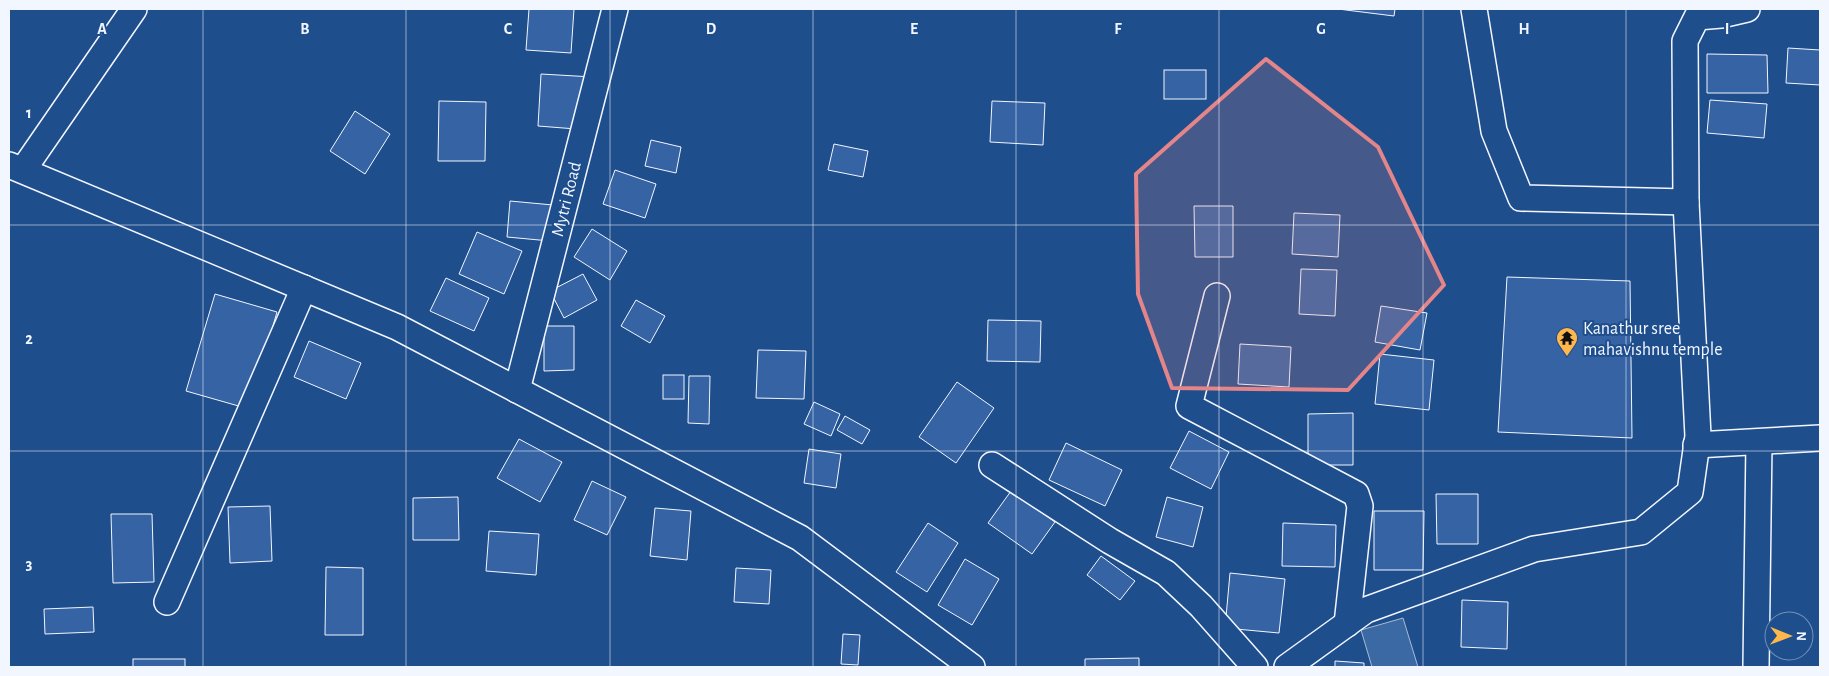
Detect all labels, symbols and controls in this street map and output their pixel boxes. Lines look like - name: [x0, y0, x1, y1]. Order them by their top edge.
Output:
- text: A: [97, 21, 107, 37]
- text: B: [300, 21, 310, 37]
- text: C: [504, 21, 513, 37]
- text: D: [706, 21, 717, 37]
- text: E: [910, 21, 918, 37]
- text: F: [1114, 21, 1122, 37]
- text: G: [1316, 21, 1326, 37]
- text: H: [1518, 21, 1530, 37]
- text: I: [1725, 21, 1729, 37]
- text: 1: [26, 105, 32, 121]
- street label: Mytri Road: [549, 160, 585, 238]
- place label: Kanathur sree mahavishnu temple: [1583, 320, 1723, 359]
- temple icon: Kanathur sree mahavishnu temple: [1555, 326, 1579, 357]
- text: 2: [25, 331, 33, 347]
- text: 3: [26, 556, 33, 572]
- north arrow: [1764, 611, 1814, 661]
- text: N: [1794, 631, 1808, 641]

